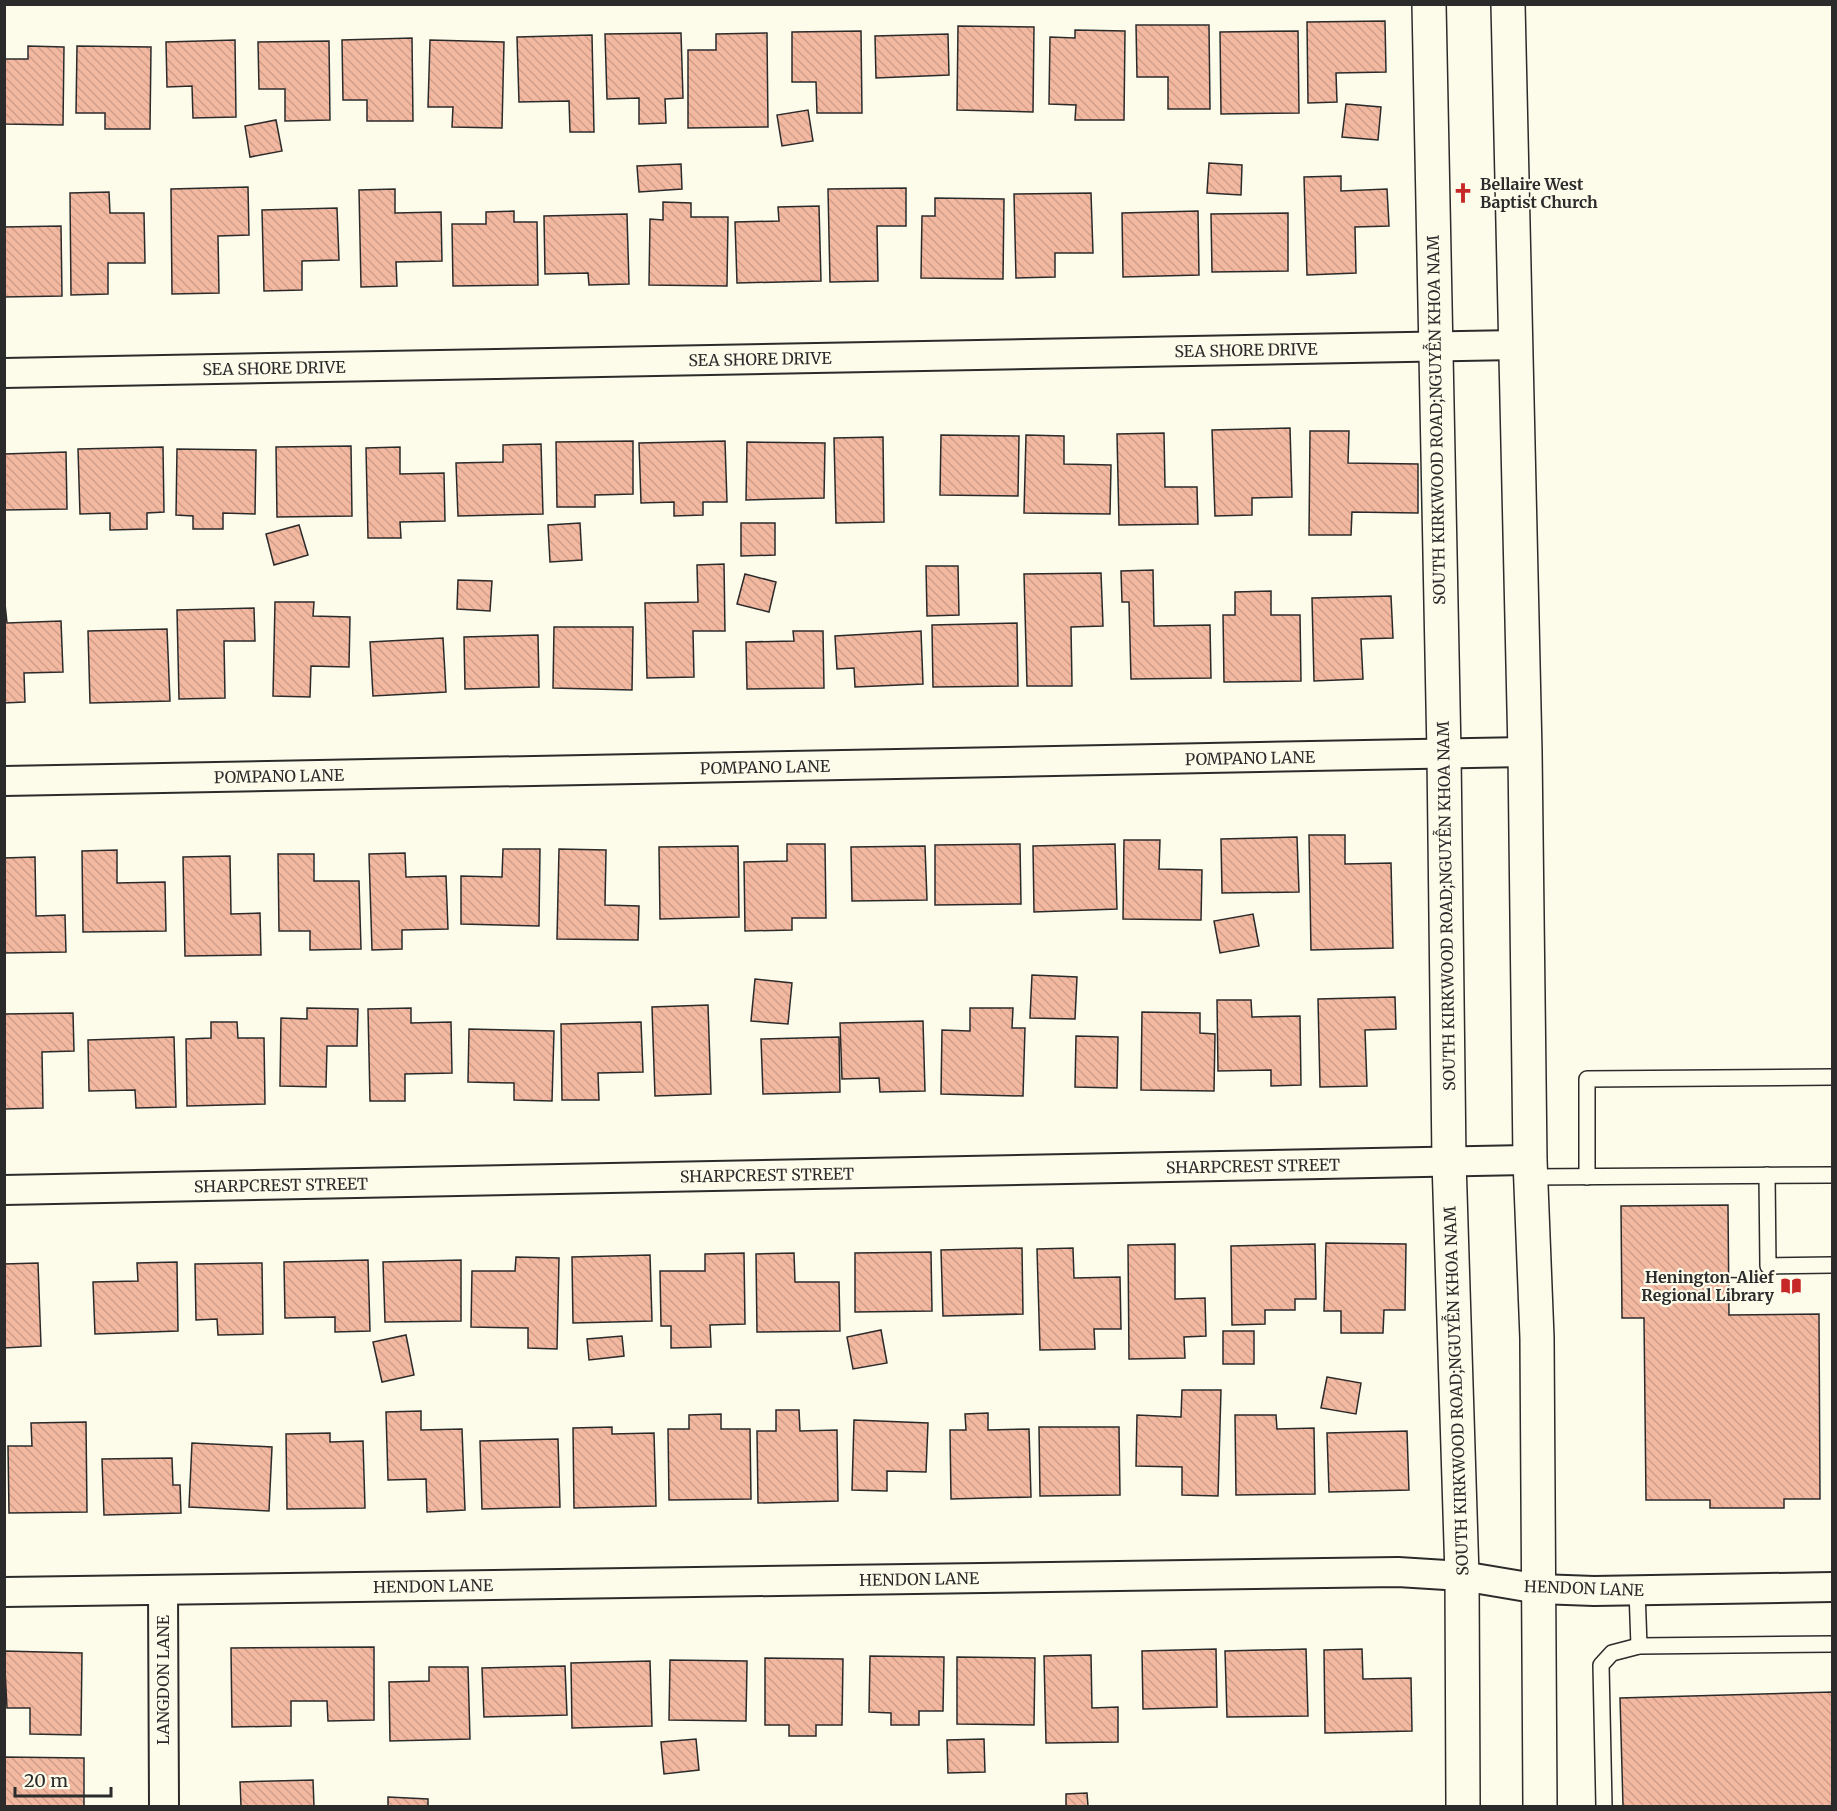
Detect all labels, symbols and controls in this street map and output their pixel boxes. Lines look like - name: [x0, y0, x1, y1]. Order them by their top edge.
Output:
- place label: Bellaire West Baptist Church: [1480, 174, 1598, 212]
- church icon: Bellaire West Baptist Church: [1451, 181, 1475, 205]
- street label: SOUTH KIRKWOOD ROAD;NGUYỄN KHOA NAM: [1421, 235, 1449, 605]
- street label: SEA SHORE DRIVE: [1174, 339, 1319, 361]
- street label: SEA SHORE DRIVE: [688, 348, 833, 370]
- street label: SEA SHORE DRIVE: [202, 357, 347, 379]
- street label: SOUTH KIRKWOOD ROAD;NGUYỄN KHOA NAM: [1431, 721, 1459, 1091]
- street label: POMPANO LANE: [1185, 747, 1316, 769]
- street label: POMPANO LANE: [700, 756, 831, 778]
- street label: POMPANO LANE: [214, 765, 345, 787]
- street label: SHARPCREST STREET: [1166, 1154, 1340, 1178]
- street label: SHARPCREST STREET: [680, 1163, 854, 1187]
- street label: SHARPCREST STREET: [194, 1173, 368, 1197]
- street label: SOUTH KIRKWOOD ROAD;NGUYỄN KHOA NAM: [1438, 1206, 1472, 1576]
- place label: Henington-Alief Regional Library: [1641, 1267, 1775, 1305]
- library icon: Henington-Alief Regional Library: [1779, 1274, 1803, 1298]
- street label: HENDON LANE: [859, 1568, 980, 1590]
- street label: HENDON LANE: [373, 1575, 494, 1597]
- street label: HENDON LANE: [1524, 1576, 1645, 1600]
- street label: LANGDON LANE: [153, 1614, 173, 1745]
- scale bar: [15, 1760, 111, 1798]
- text: 20 m: [24, 1769, 68, 1792]

